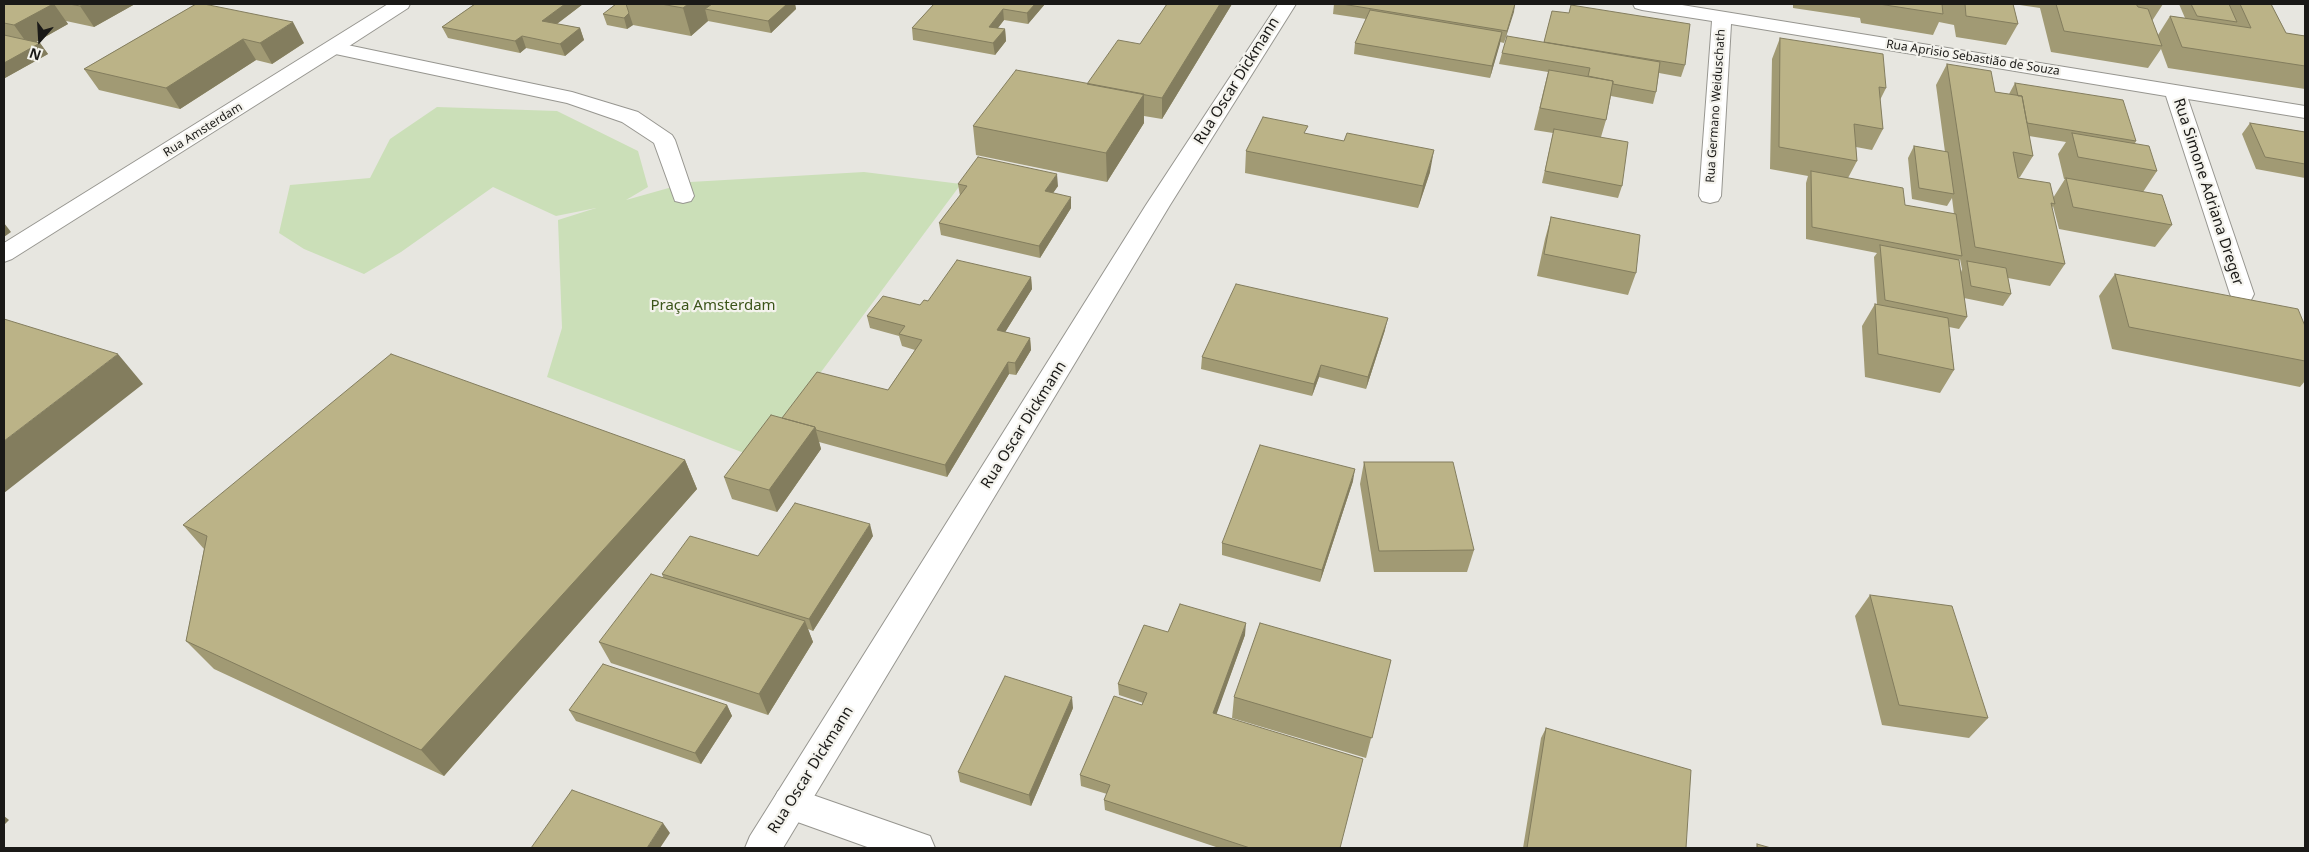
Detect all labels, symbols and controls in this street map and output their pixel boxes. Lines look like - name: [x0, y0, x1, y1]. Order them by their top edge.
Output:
- street label: Rua Oscar Dickmann: [1191, 14, 1283, 148]
- north arrow: [15, 15, 65, 65]
- street label: Rua Germano Weiduschath: [1703, 29, 1729, 183]
- street label: Rua Aprisio Sebastião de Souza: [1885, 37, 2061, 79]
- text: N: [26, 44, 43, 65]
- street label: Rua Simone Adriana Dreger: [2169, 96, 2247, 288]
- street label: Rua Amsterdam: [161, 100, 245, 160]
- park label: Praça Amsterdam: [650, 297, 776, 315]
- street label: Rua Oscar Dickmann: [978, 358, 1070, 492]
- street label: Rua Oscar Dickmann: [765, 703, 857, 837]

